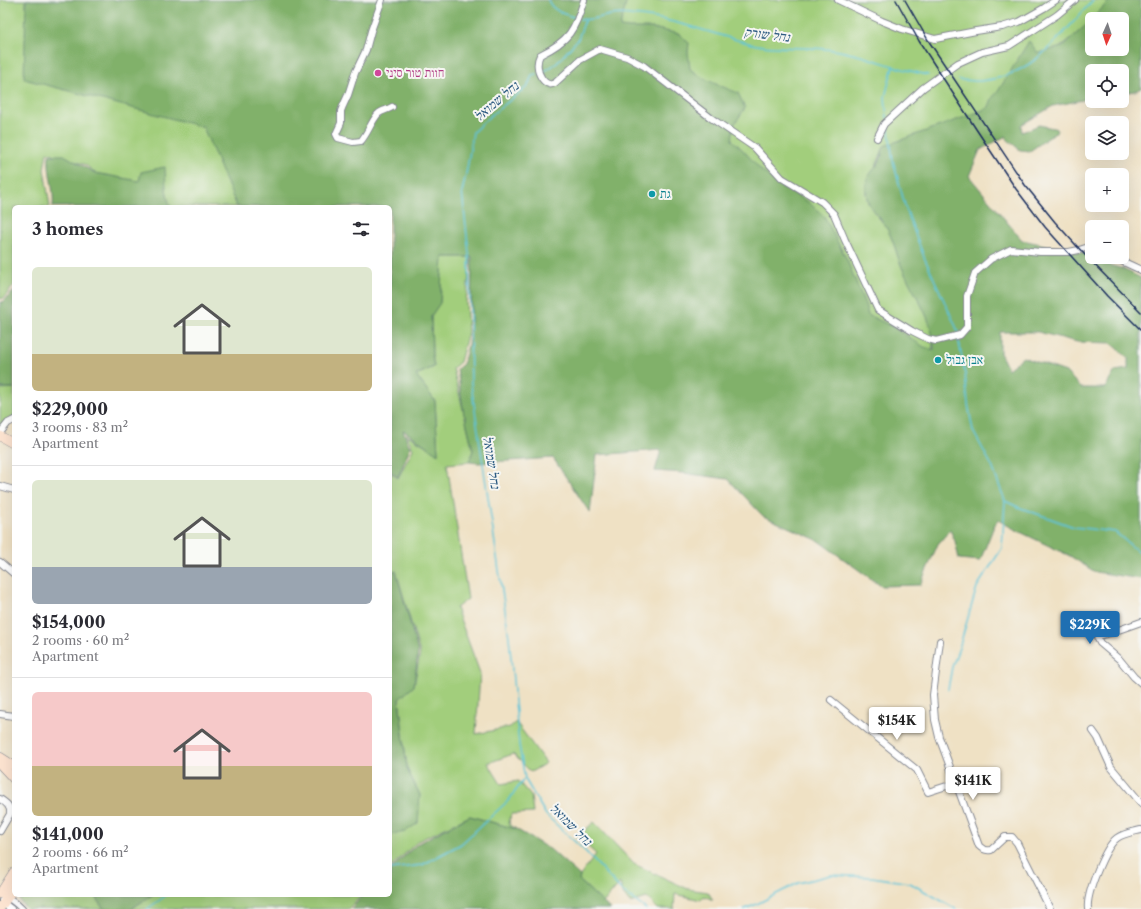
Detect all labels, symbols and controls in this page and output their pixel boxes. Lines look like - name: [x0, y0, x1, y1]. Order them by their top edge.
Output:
- north arrow: [1085, 12, 1129, 56]
- map controls: [1085, 12, 1129, 264]
- water label: נחל שורק: [743, 23, 792, 45]
- button: locate: [1085, 64, 1129, 108]
- place label: חוות טור סיני: [386, 65, 444, 80]
- marker: חוות טור סיני: [373, 68, 383, 78]
- water label: נחל שמואל: [471, 77, 523, 124]
- button: layers: [1085, 116, 1129, 160]
- button: +: [1085, 168, 1129, 212]
- place label: גת: [660, 186, 671, 201]
- marker: גת: [647, 189, 657, 199]
- icon: filters: [350, 218, 372, 240]
- text: 3 homes: [32, 219, 103, 239]
- button: −: [1085, 220, 1129, 264]
- icon: home: [166, 293, 238, 365]
- place label: אבן גבול: [946, 352, 983, 367]
- marker: אבן גבול: [933, 355, 943, 365]
- text: $229,000: [32, 399, 108, 419]
- text: 3 rooms · 83 m²: [32, 419, 128, 435]
- text: Apartment: [32, 435, 99, 451]
- water label: נחל שמואל: [480, 435, 504, 491]
- icon: home: [166, 506, 238, 578]
- pin: $229K: [1062, 611, 1118, 645]
- text: $154,000: [32, 612, 106, 632]
- text: $229K: [1070, 616, 1110, 632]
- text: 2 rooms · 60 m²: [32, 632, 129, 648]
- text: Apartment: [32, 648, 99, 664]
- pin: $154K: [869, 707, 925, 741]
- text: $154K: [878, 712, 916, 728]
- icon: home: [166, 718, 238, 790]
- pin: $141K: [945, 767, 1001, 801]
- text: $141K: [954, 772, 992, 788]
- water label: נחל שמואל: [547, 800, 597, 850]
- text: $141,000: [32, 824, 104, 844]
- text: 2 rooms · 66 m²: [32, 844, 129, 860]
- text: Apartment: [32, 860, 99, 876]

